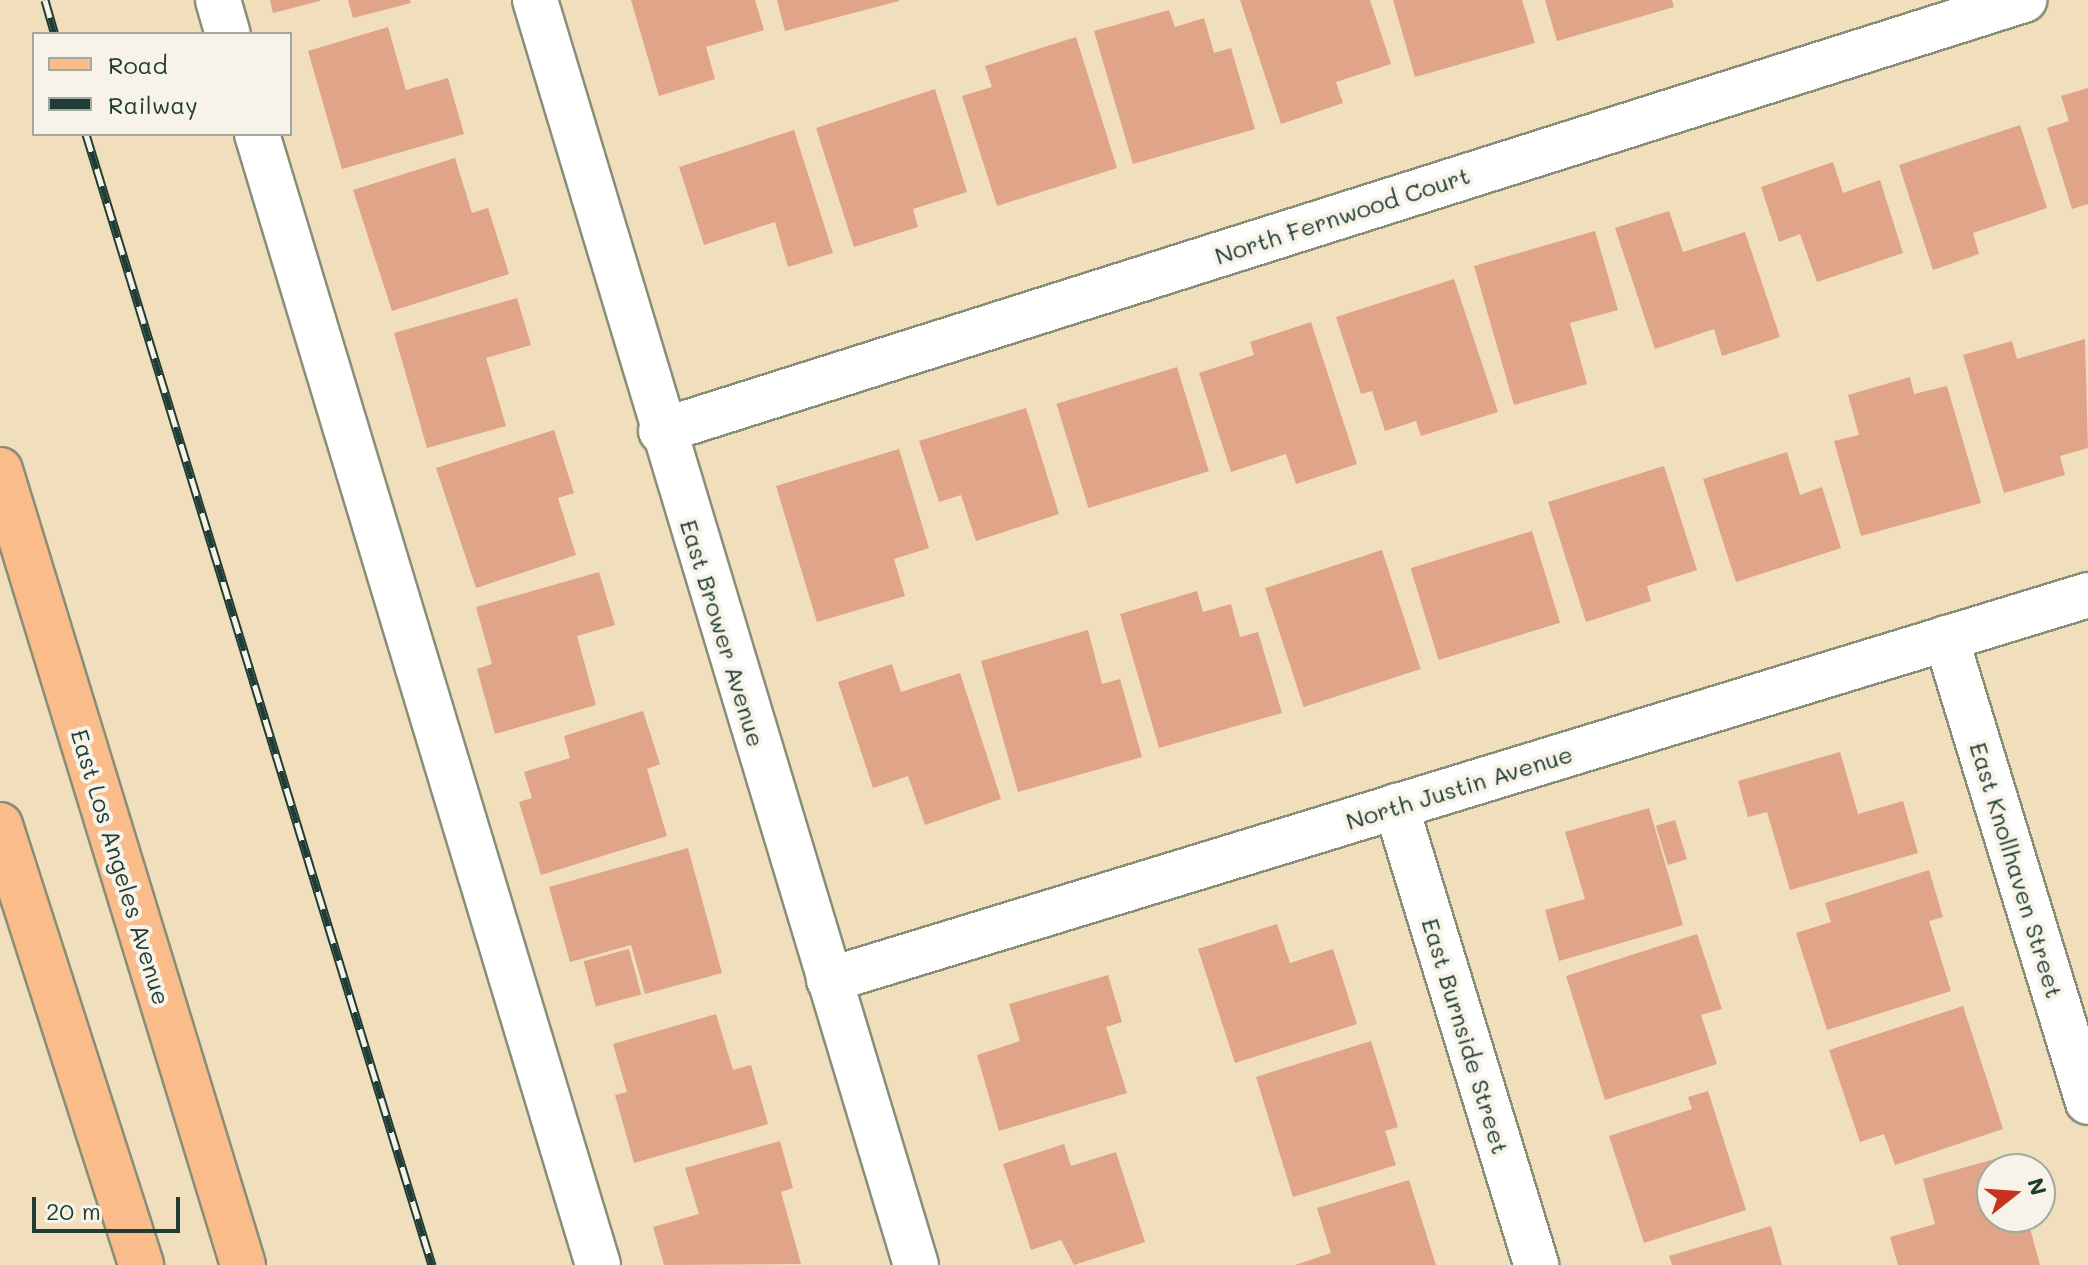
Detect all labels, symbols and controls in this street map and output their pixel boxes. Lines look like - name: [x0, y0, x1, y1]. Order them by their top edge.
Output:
- legend: [32, 32, 292, 136]
- text: Road: [108, 49, 168, 80]
- text: Railway: [108, 89, 198, 120]
- street label: North Fernwood Court: [1211, 160, 1473, 270]
- street label: East Brower Avenue: [675, 516, 771, 750]
- street label: East Los Angeles Avenue: [65, 726, 177, 1008]
- street label: North Justin Avenue: [1342, 739, 1576, 835]
- street label: East Knollhaven Street: [1964, 739, 2070, 1001]
- street label: East Burnside Street: [1416, 915, 1516, 1157]
- north arrow: [1976, 1153, 2056, 1233]
- text: N: [2021, 1174, 2054, 1199]
- scale bar: [36, 1181, 184, 1231]
- text: 20 m: [46, 1195, 101, 1226]

